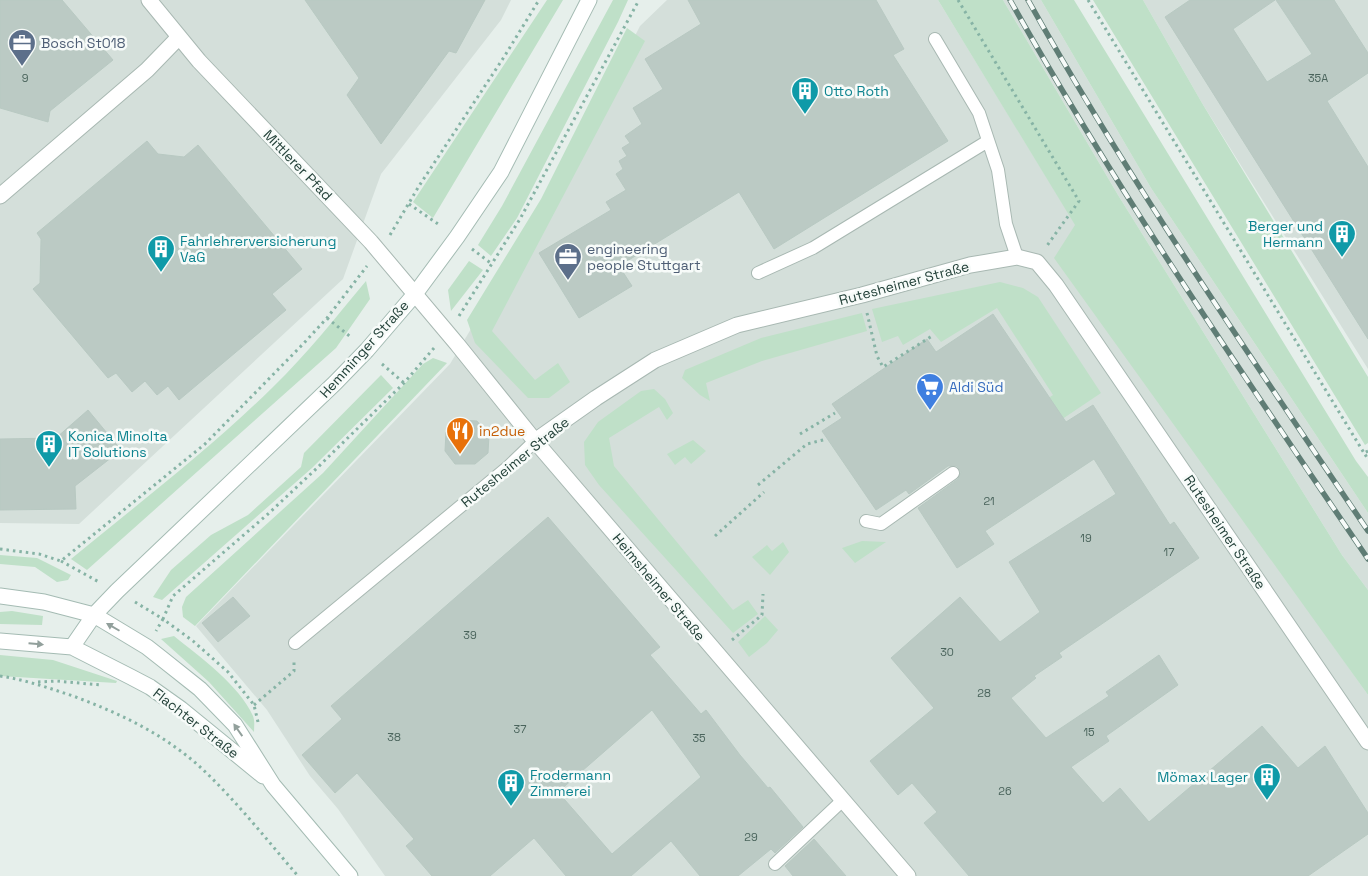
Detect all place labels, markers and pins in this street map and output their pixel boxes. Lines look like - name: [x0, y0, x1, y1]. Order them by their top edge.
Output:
- office icon: Bosch St018: [7, 28, 37, 67]
- place label: Bosch St018: [41, 34, 126, 52]
- building icon: Otto Roth: [790, 76, 820, 115]
- place label: Otto Roth: [824, 82, 889, 100]
- place label: Berger und Hermann: [1248, 217, 1323, 251]
- building icon: Berger und Hermann: [1327, 219, 1357, 258]
- place label: Fahrlehrerversicherung VaG: [180, 232, 336, 266]
- building icon: Fahrlehrerversicherung VaG: [146, 234, 176, 273]
- place label: engineering people Stuttgart: [587, 240, 701, 274]
- office icon: engineering people Stuttgart: [553, 242, 583, 281]
- supermarket icon: Aldi Süd: [915, 372, 945, 411]
- place label: Aldi Süd: [949, 378, 1003, 396]
- restaurant icon: in2due: [445, 416, 475, 455]
- place label: in2due: [479, 422, 525, 440]
- place label: Konica Minolta IT Solutions: [68, 427, 168, 461]
- building icon: Konica Minolta IT Solutions: [34, 429, 64, 468]
- building icon: Mömax Lager: [1252, 762, 1282, 801]
- place label: Frodermann Zimmerei: [530, 766, 611, 800]
- building icon: Frodermann Zimmerei: [496, 768, 526, 807]
- place label: Mömax Lager: [1157, 768, 1248, 786]

